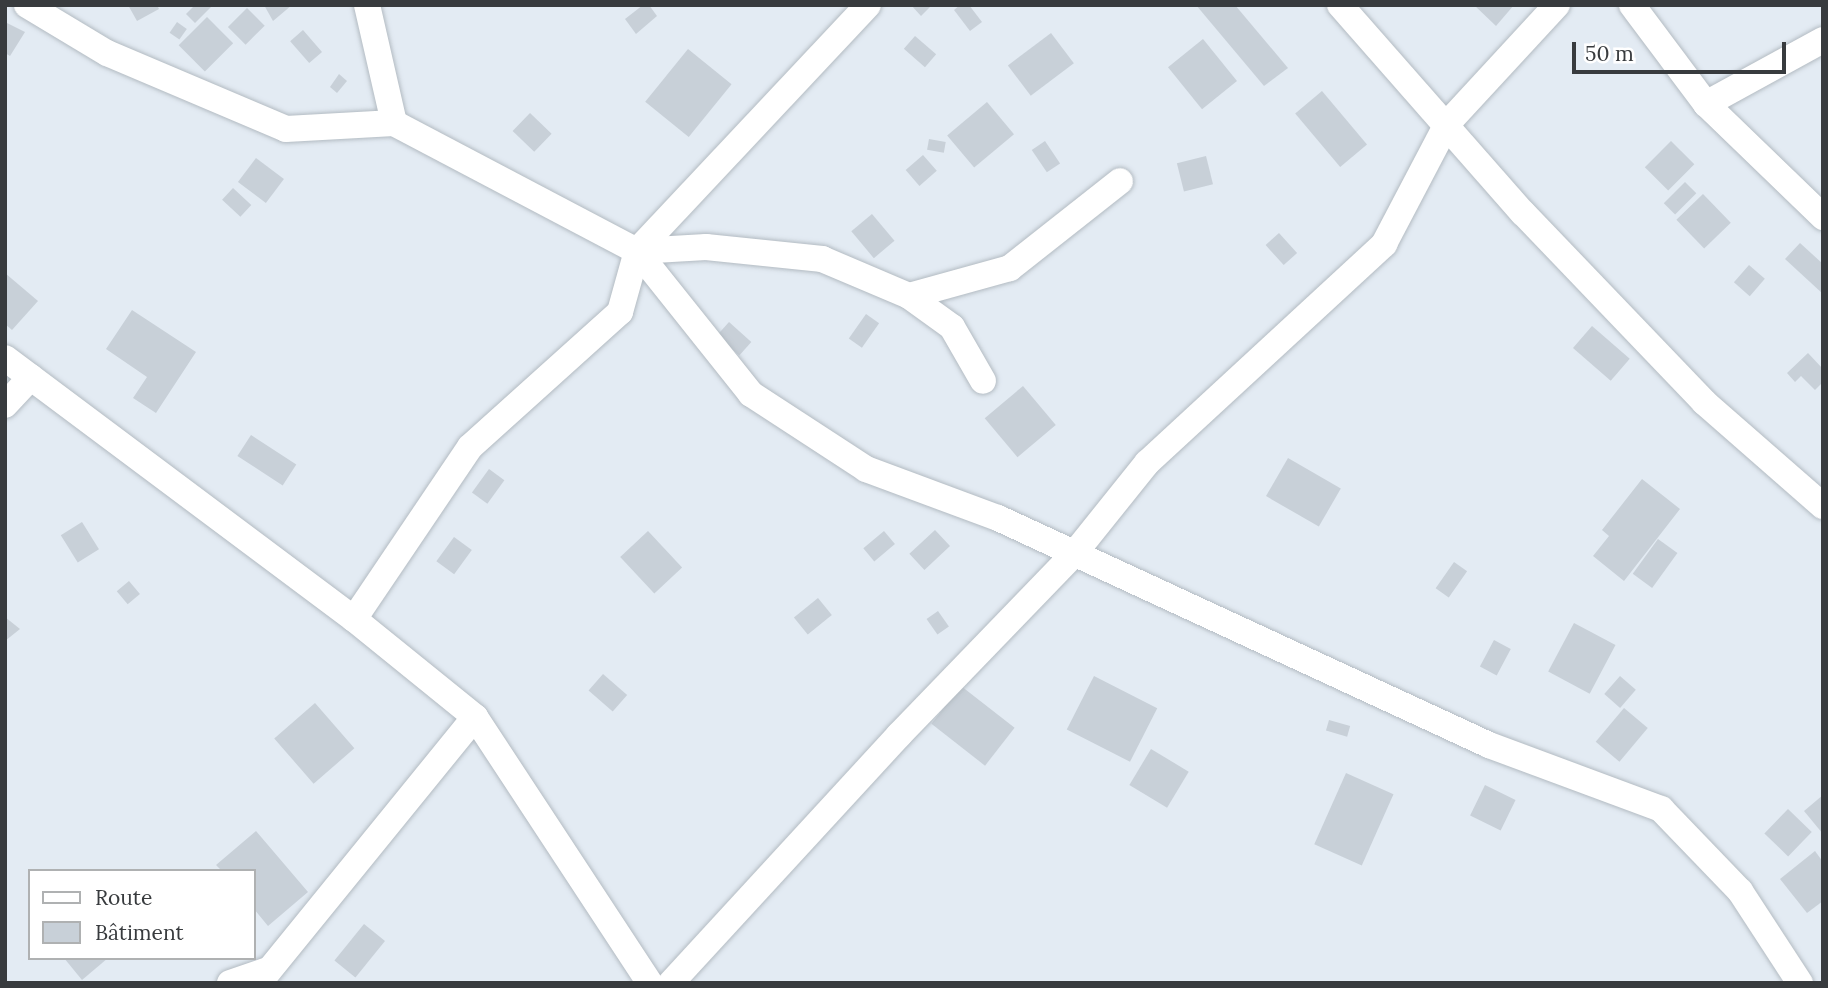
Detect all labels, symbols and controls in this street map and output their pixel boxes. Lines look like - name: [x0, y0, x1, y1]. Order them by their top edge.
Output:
- scale bar: [1576, 28, 1790, 72]
- text: 50 m: [1585, 40, 1634, 67]
- legend: [28, 869, 256, 960]
- text: Route: [95, 884, 152, 911]
- text: Bâtiment: [95, 919, 184, 946]

